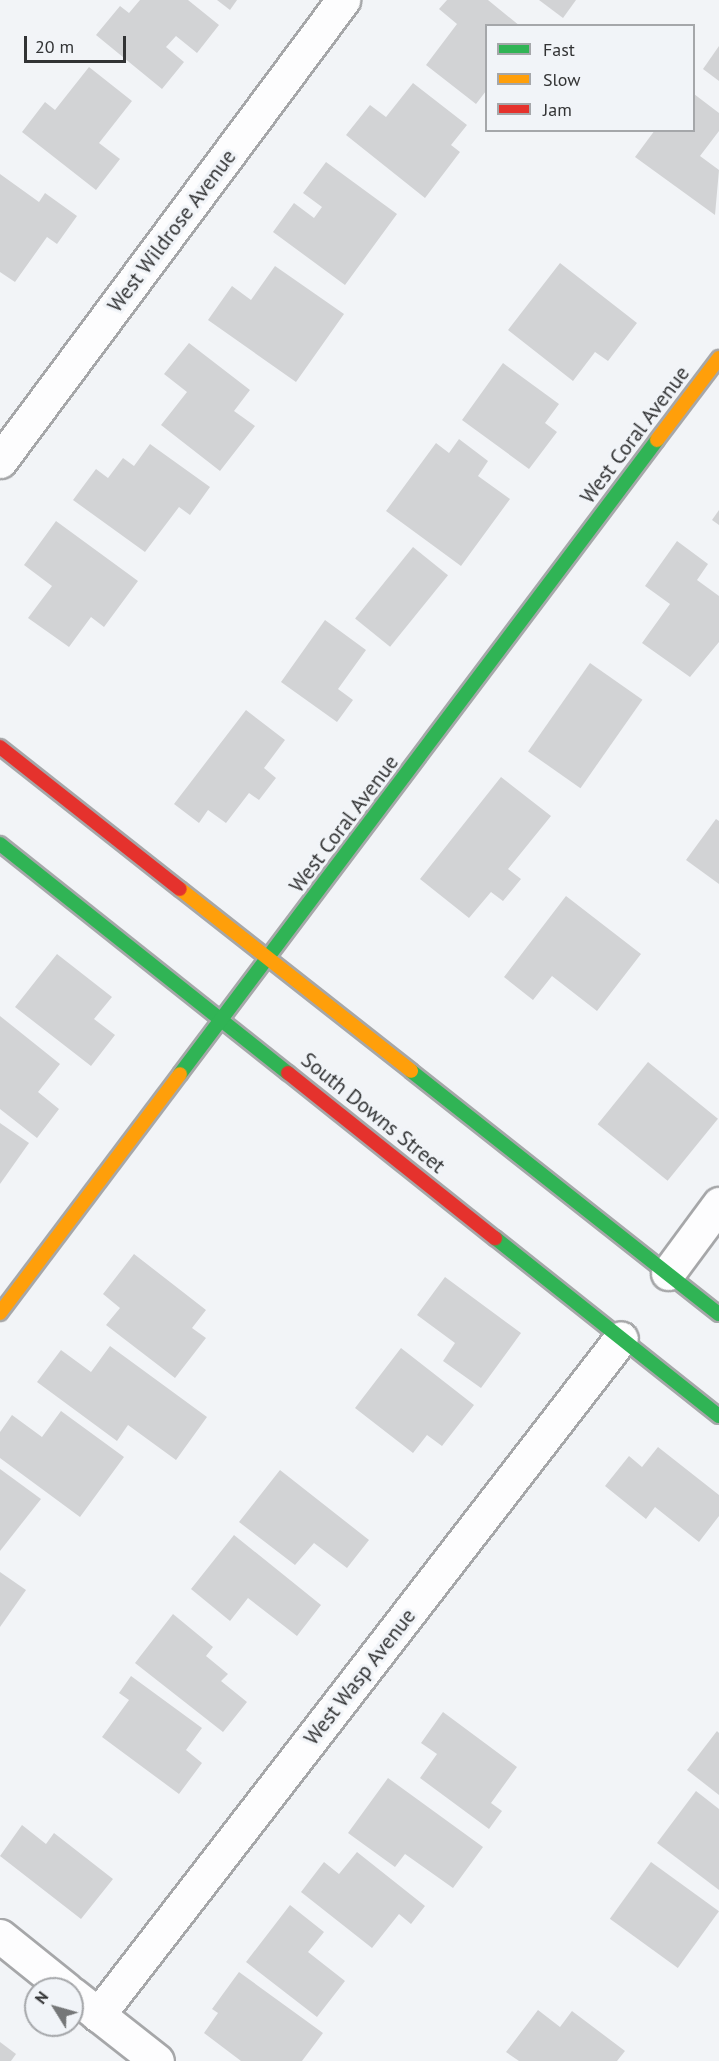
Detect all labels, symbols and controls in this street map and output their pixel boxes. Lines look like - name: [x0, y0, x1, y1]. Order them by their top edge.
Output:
- scale bar: [27, 24, 129, 62]
- legend: [485, 24, 695, 132]
- text: 20 m: [35, 35, 74, 58]
- text: Fast: [543, 38, 575, 61]
- text: Slow: [543, 68, 581, 91]
- text: Jam: [543, 98, 572, 121]
- street label: West Wildrose Avenue: [102, 144, 242, 318]
- street label: West Coral Avenue: [575, 361, 695, 509]
- street label: West Coral Avenue: [284, 750, 404, 898]
- street label: South Downs Street: [296, 1047, 450, 1179]
- street label: West Wasp Avenue: [299, 1603, 421, 1751]
- north arrow: [24, 1977, 84, 2037]
- text: N: [30, 1987, 52, 2008]

